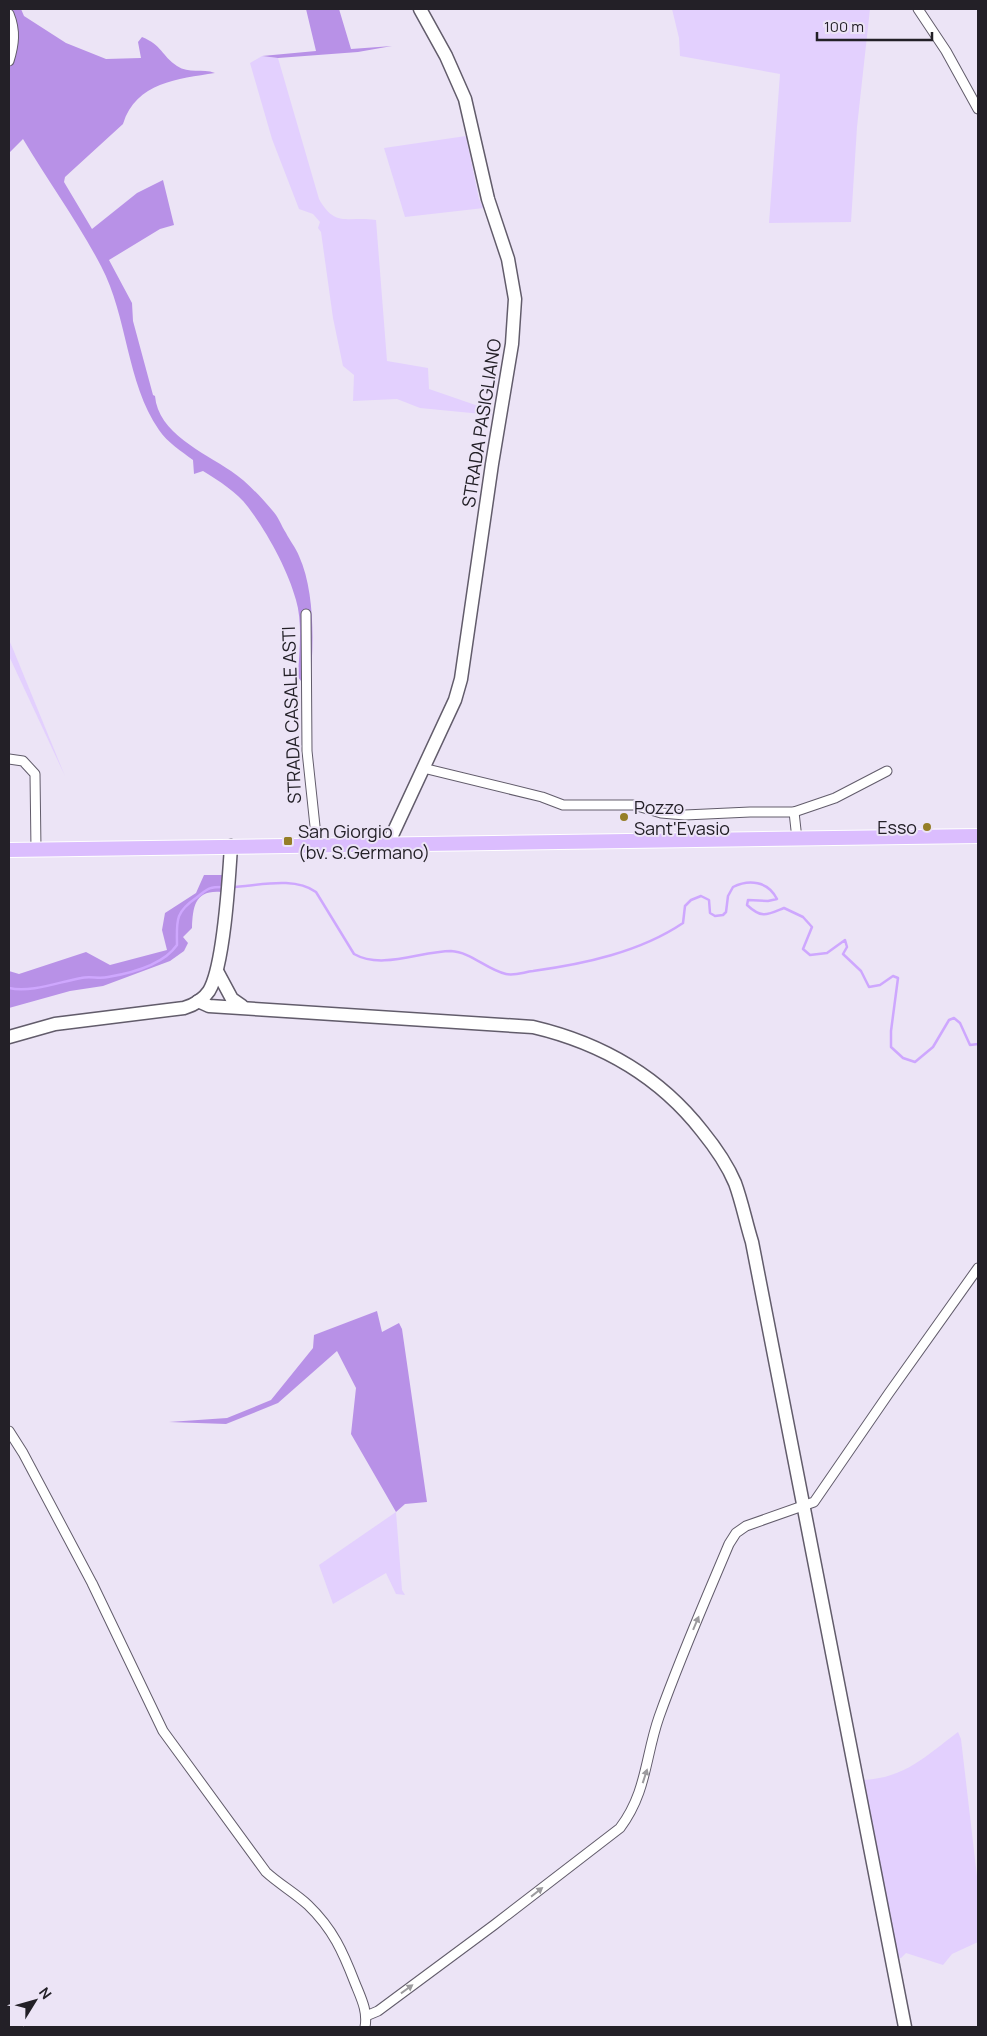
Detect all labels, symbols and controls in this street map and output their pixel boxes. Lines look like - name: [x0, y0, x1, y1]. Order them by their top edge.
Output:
- scale bar: [817, 10, 932, 42]
- text: 100 m: [824, 16, 864, 37]
- street label: STRADA PASIGLIANO: [456, 337, 506, 509]
- street label: STRADA CASALE ASTI: [276, 626, 306, 804]
- place label: Pozzo Sant'Evasio: [634, 795, 730, 840]
- marker: Pozzo Sant'Evasio: [618, 811, 630, 823]
- place label: Esso: [877, 815, 917, 839]
- place label: San Giorgio (bv. S.Germano): [298, 819, 430, 864]
- marker: Esso: [921, 821, 933, 833]
- marker: San Giorgio (bv. S.Germano): [282, 835, 294, 847]
- one-way arrow: [692, 1615, 700, 1630]
- one-way arrow: [641, 1769, 649, 1784]
- one-way arrow: [530, 1887, 543, 1898]
- north arrow: [10, 1976, 60, 2026]
- text: N: [35, 1983, 56, 2003]
- one-way arrow: [400, 1984, 414, 1994]

